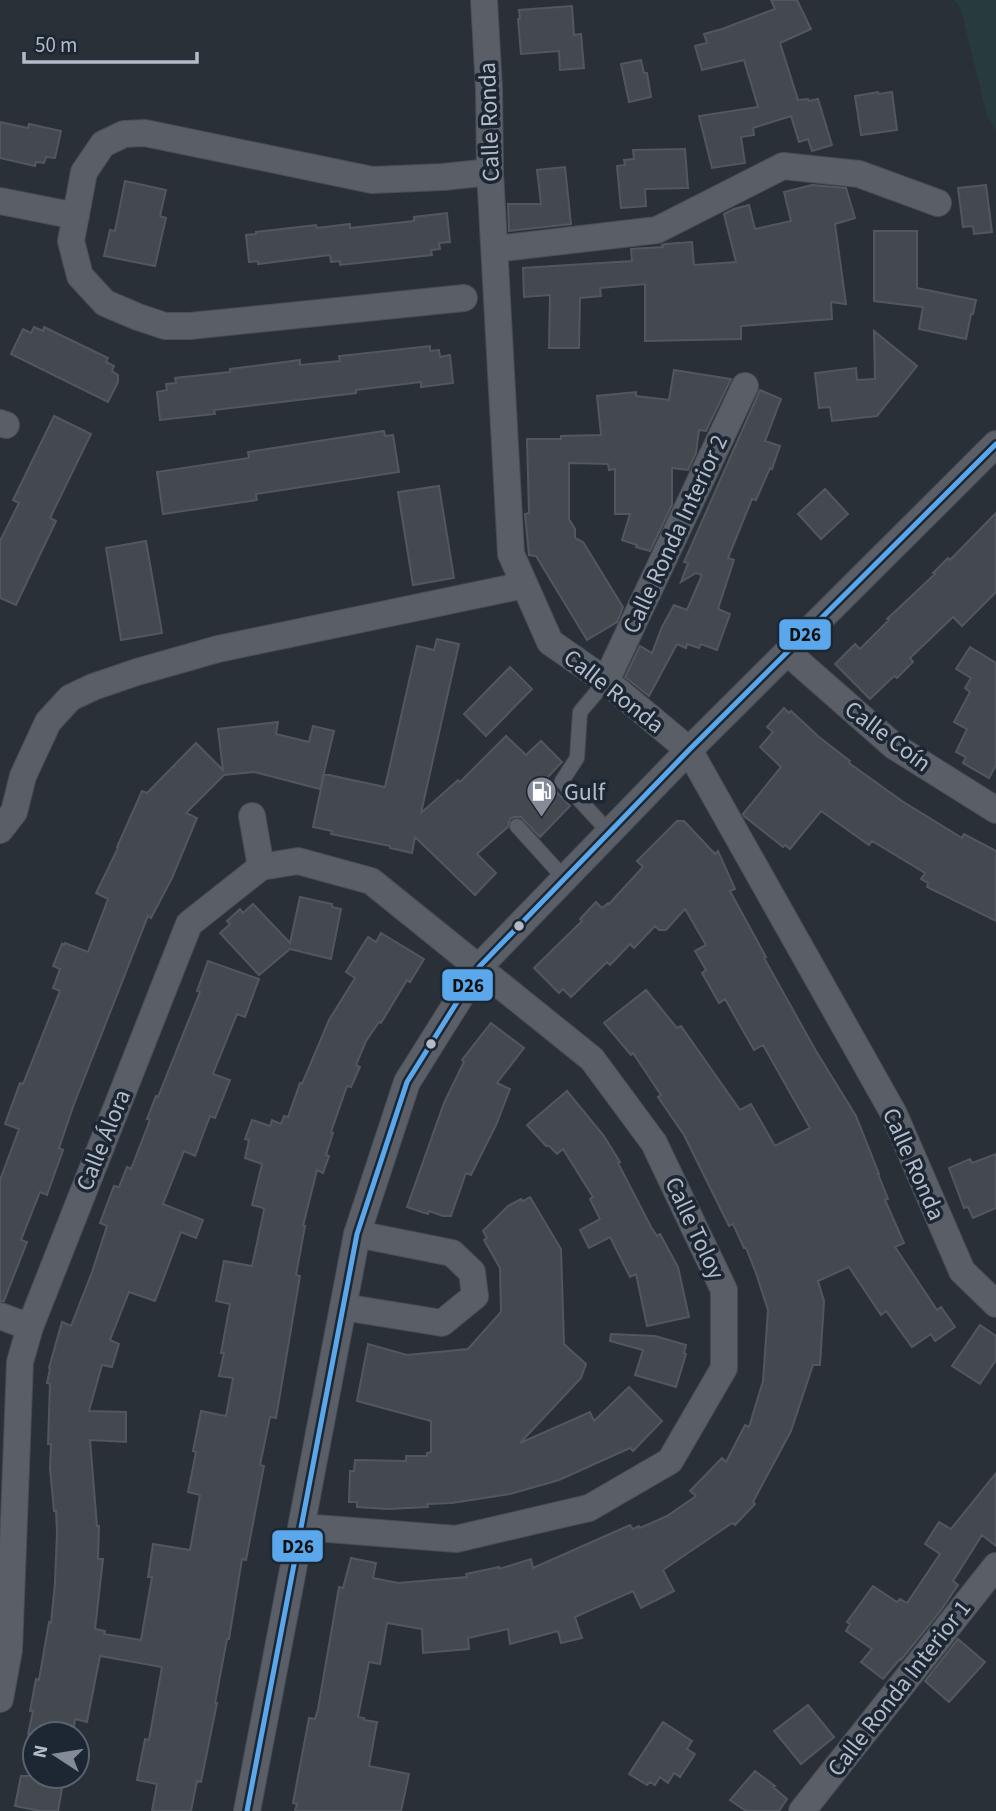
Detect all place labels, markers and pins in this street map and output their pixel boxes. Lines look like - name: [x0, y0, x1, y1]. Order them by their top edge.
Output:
- fuel station icon: Gulf: [524, 775, 558, 819]
- place label: Gulf: [564, 775, 606, 810]
- unlabelled marker: [512, 919, 526, 933]
- unlabelled marker: [424, 1037, 438, 1051]

